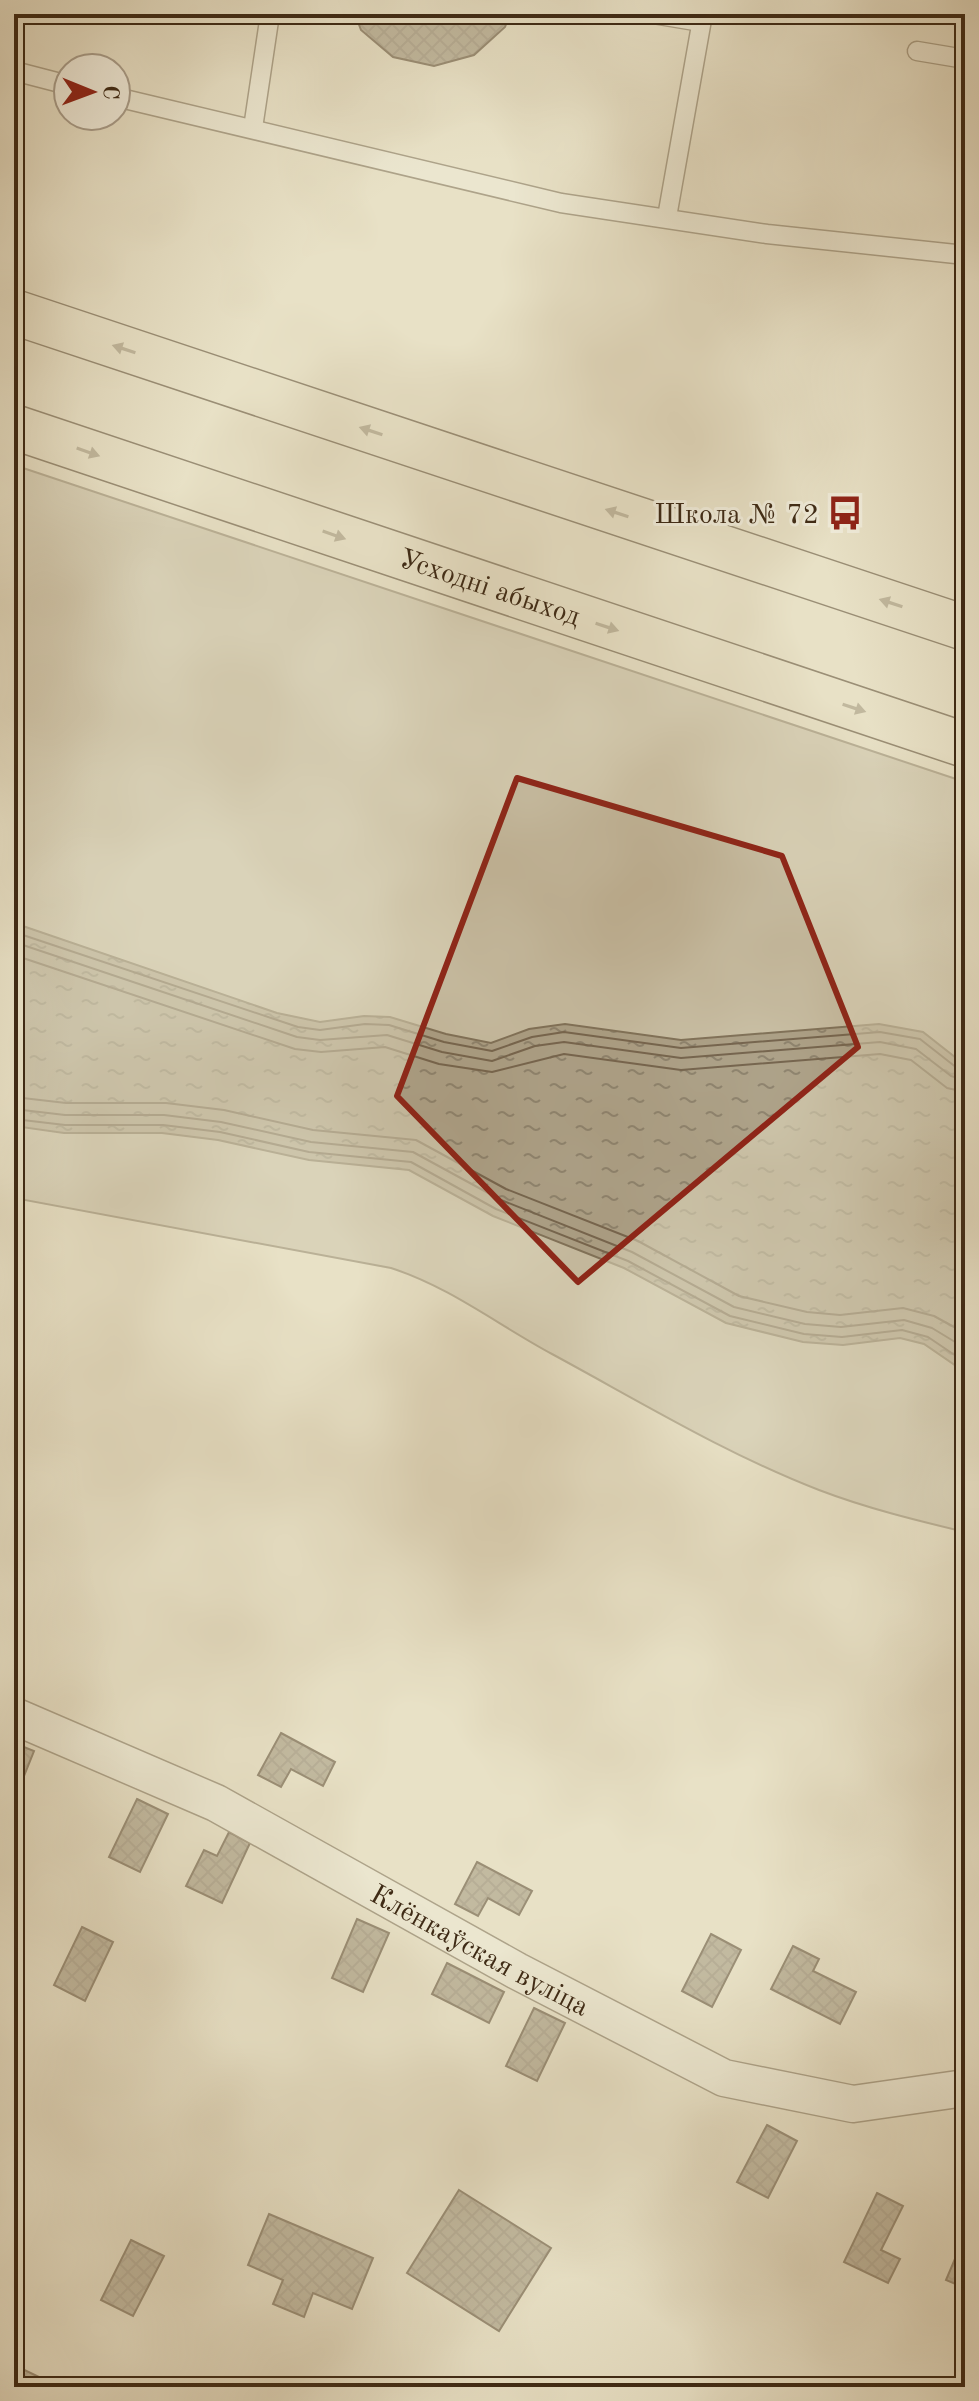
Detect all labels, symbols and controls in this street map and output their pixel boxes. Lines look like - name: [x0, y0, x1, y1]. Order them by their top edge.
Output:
- north arrow: [52, 52, 132, 132]
- text: С: [99, 85, 121, 100]
- one-way arrow: [112, 342, 136, 354]
- one-way arrow: [358, 424, 382, 436]
- one-way arrow: [76, 446, 100, 458]
- bus stop icon: Школа № 72: [826, 494, 864, 532]
- place label: Школа № 72: [654, 502, 819, 530]
- one-way arrow: [605, 506, 629, 519]
- one-way arrow: [322, 530, 346, 542]
- street label: Усходні абыход: [395, 546, 583, 632]
- one-way arrow: [879, 597, 903, 609]
- one-way arrow: [596, 621, 620, 633]
- one-way arrow: [842, 703, 866, 715]
- street label: Клёнкаўская вуліца: [365, 1881, 593, 2023]

